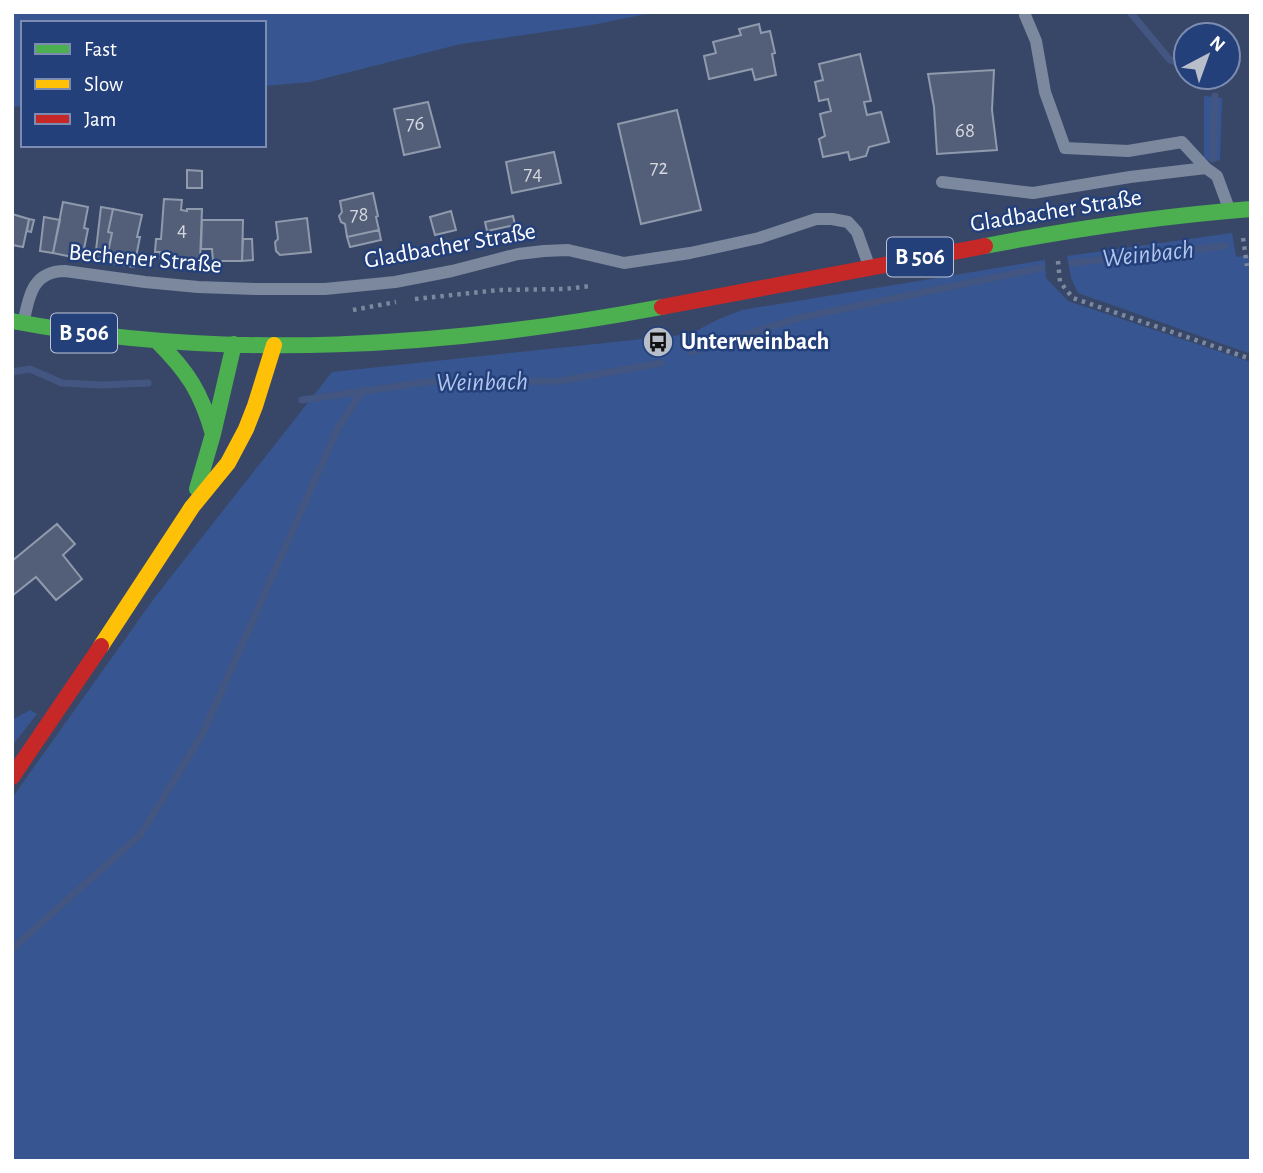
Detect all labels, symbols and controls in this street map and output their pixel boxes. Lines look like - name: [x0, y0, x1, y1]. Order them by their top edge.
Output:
- legend: [21, 21, 266, 147]
- north arrow: [1172, 21, 1242, 91]
- text: N: [1206, 33, 1228, 56]
- text: Fast: [84, 39, 117, 60]
- text: Slow: [84, 74, 123, 95]
- text: Jam: [84, 109, 116, 130]
- house number: 76: [406, 113, 424, 134]
- house number: 68: [955, 120, 975, 141]
- house number: 72: [650, 157, 668, 178]
- house number: 74: [524, 163, 542, 184]
- street label: Gladbacher Straße: [968, 186, 1144, 236]
- house number: 78: [350, 204, 368, 225]
- house number: 4: [177, 219, 187, 240]
- street label: Gladbacher Straße: [363, 219, 537, 273]
- water label: Weinbach: [1101, 236, 1195, 272]
- road number: B 506: [887, 238, 953, 276]
- street label: Bechener Straße: [67, 240, 223, 278]
- road number: B 506: [51, 314, 117, 352]
- bus stop icon: Unterweinbach: [641, 325, 675, 359]
- place label: Unterweinbach: [681, 330, 829, 354]
- water label: Weinbach: [436, 368, 528, 396]

